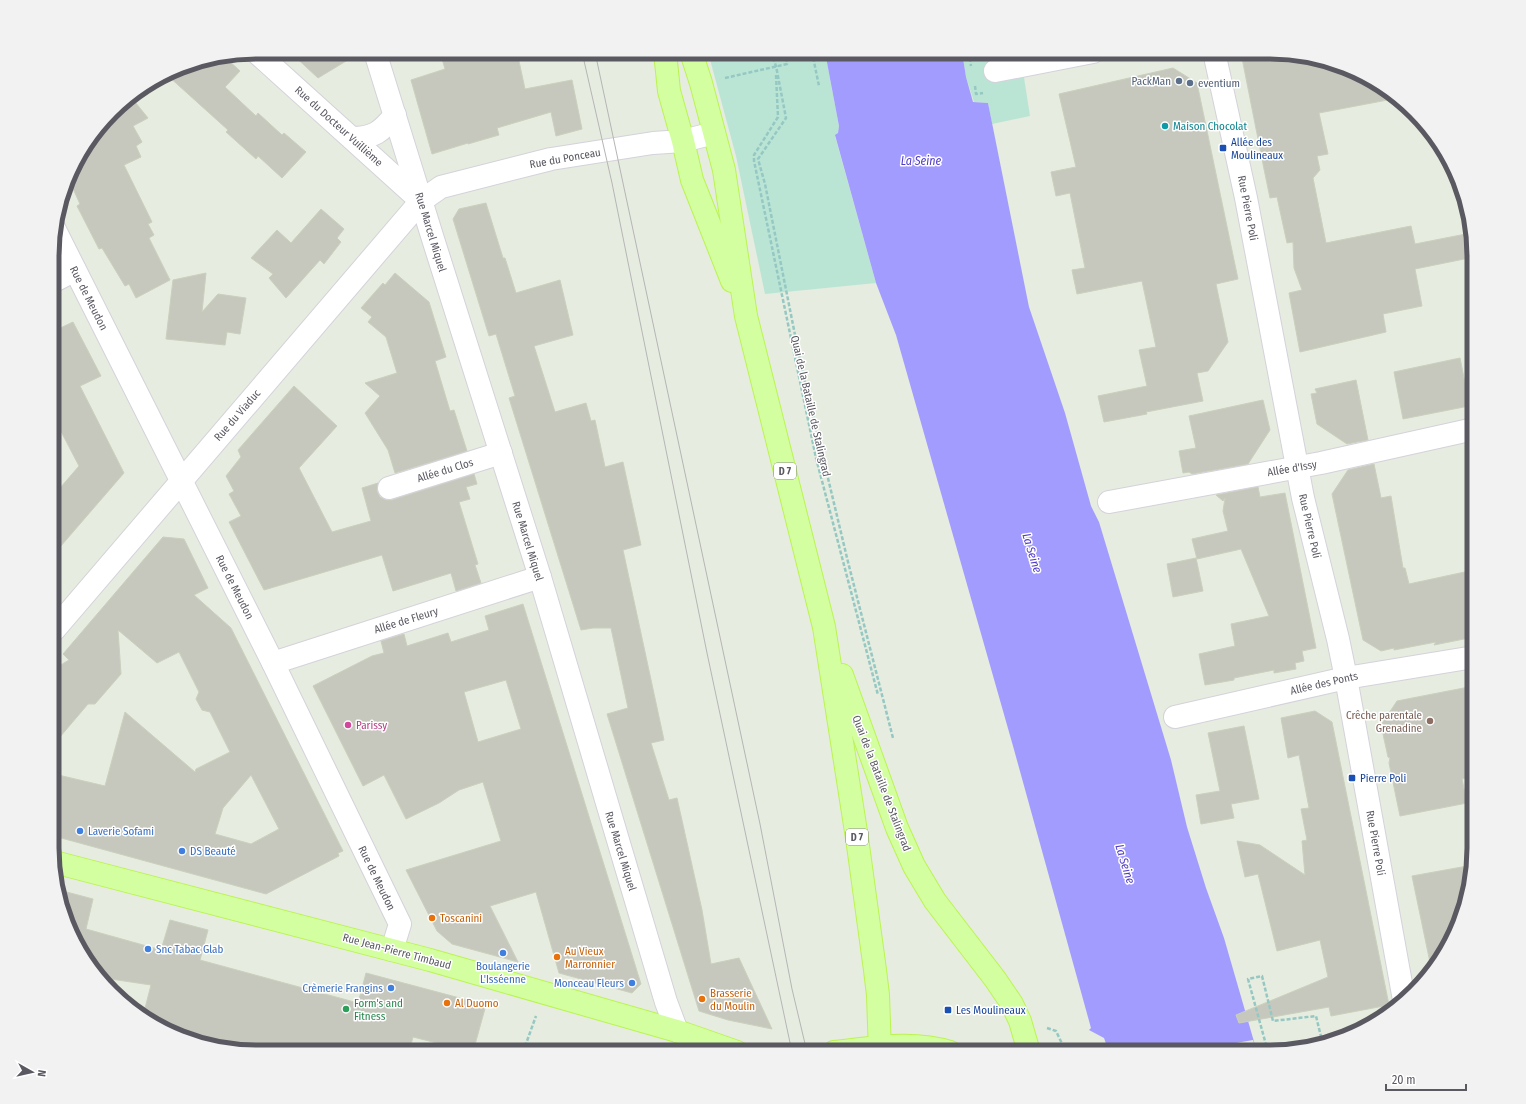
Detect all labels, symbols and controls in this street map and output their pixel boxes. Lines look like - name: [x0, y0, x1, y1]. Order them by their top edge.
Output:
- place label: PackMan: [1132, 75, 1171, 88]
- marker: PackMan: [1174, 76, 1184, 86]
- place label: eventium: [1198, 77, 1240, 90]
- marker: eventium: [1185, 78, 1195, 88]
- street label: Rue du Docteur Vuillième: [292, 83, 385, 169]
- place label: Maison Chocolat: [1173, 120, 1247, 133]
- marker: Maison Chocolat: [1160, 121, 1170, 131]
- place label: Allée des Moulineaux: [1231, 136, 1283, 162]
- marker: Allée des Moulineaux: [1218, 143, 1228, 153]
- street label: Rue du Ponceau: [529, 146, 602, 171]
- water label: La Seine: [901, 154, 942, 168]
- street label: Rue Pierre Poli: [1235, 174, 1260, 242]
- street label: Rue Marcel Miquel: [412, 191, 449, 274]
- street label: Rue de Meudon: [67, 264, 110, 332]
- street label: Quai de la Bataille de Stalingrad: [788, 334, 833, 478]
- street label: Rue du Viaduc: [211, 387, 264, 444]
- street label: Allée du Clos: [415, 456, 475, 485]
- street label: Allée d'Issy: [1266, 458, 1318, 479]
- road number: D 7: [774, 463, 796, 479]
- street label: Rue Pierre Poli: [1296, 492, 1323, 560]
- street label: Rue Marcel Miquel: [509, 500, 546, 583]
- water label: La Seine: [1019, 532, 1045, 575]
- street label: Rue de Meudon: [213, 553, 256, 621]
- street label: Allée de Fleury: [372, 605, 440, 636]
- street label: Allée des Ponts: [1289, 669, 1359, 698]
- place label: Crêche parentale Grenadine: [1346, 709, 1422, 735]
- street label: Quai de la Bataille de Stalingrad: [850, 713, 914, 853]
- marker: Crêche parentale Grenadine: [1425, 716, 1435, 726]
- place label: Parissy: [356, 719, 387, 732]
- marker: Parissy: [343, 720, 353, 730]
- place label: Pierre Poli: [1360, 772, 1406, 785]
- marker: Pierre Poli: [1347, 773, 1357, 783]
- street label: Rue Pierre Poli: [1363, 809, 1388, 877]
- street label: Rue Marcel Miquel: [602, 810, 639, 893]
- place label: Laverie Sofami: [88, 825, 154, 838]
- marker: Laverie Sofami: [75, 826, 85, 836]
- road number: D 7: [846, 829, 868, 845]
- water label: La Seine: [1112, 843, 1138, 886]
- street label: Rue de Meudon: [355, 844, 398, 913]
- place label: DS Beauté: [190, 845, 236, 858]
- marker: DS Beauté: [177, 846, 187, 856]
- place label: Toscanini: [440, 912, 482, 925]
- marker: Toscanini: [427, 913, 437, 923]
- street label: Rue Jean-Pierre Timbaud: [341, 931, 453, 972]
- place label: Snc Tabac Glab: [156, 943, 223, 956]
- marker: Snc Tabac Glab: [143, 944, 153, 954]
- place label: Au Vieux Marronnier: [565, 945, 615, 971]
- marker: Boulangerie L'Isséenne: [498, 948, 508, 958]
- marker: Au Vieux Marronnier: [552, 952, 562, 962]
- place label: Boulangerie L'Isséenne: [476, 960, 530, 986]
- place label: Monceau Fleurs: [554, 977, 624, 990]
- marker: Monceau Fleurs: [627, 978, 637, 988]
- place label: Crèmerie Frangins: [303, 982, 383, 995]
- marker: Crèmerie Frangins: [386, 983, 396, 993]
- place label: Brasserie du Moulin: [710, 987, 755, 1013]
- marker: Brasserie du Moulin: [697, 994, 707, 1004]
- place label: Form's and Fitness: [354, 997, 403, 1023]
- place label: Al Duomo: [455, 997, 499, 1010]
- marker: Al Duomo: [442, 998, 452, 1008]
- marker: Form's and Fitness: [341, 1004, 351, 1014]
- place label: Les Moulineaux: [956, 1004, 1026, 1017]
- marker: Les Moulineaux: [943, 1005, 953, 1015]
- north arrow: [12, 1052, 52, 1092]
- scale bar: [1386, 1066, 1466, 1092]
- text: N: [35, 1069, 48, 1077]
- text: 20 m: [1392, 1073, 1416, 1087]

